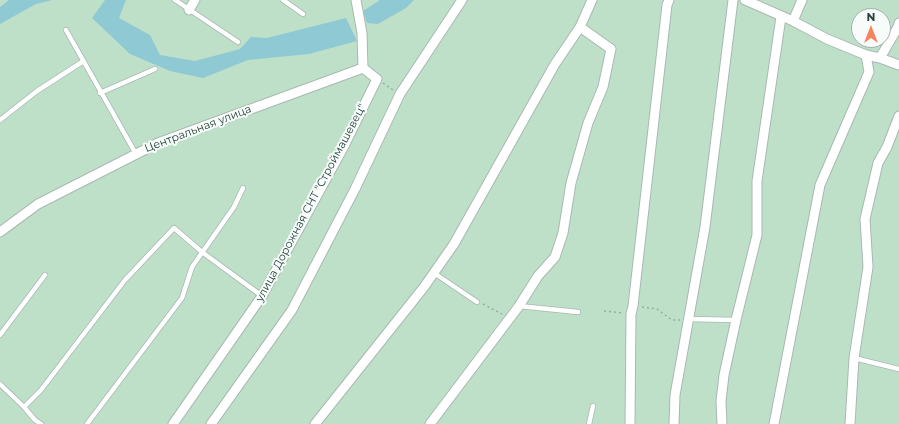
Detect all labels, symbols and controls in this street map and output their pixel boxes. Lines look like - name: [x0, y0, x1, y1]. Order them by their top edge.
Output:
- north arrow: [851, 8, 891, 48]
- text: N: [867, 10, 875, 24]
- street label: улица Дорожная СНТ "Строймашевец": [253, 102, 369, 304]
- street label: Центральная улица: [143, 103, 253, 155]

